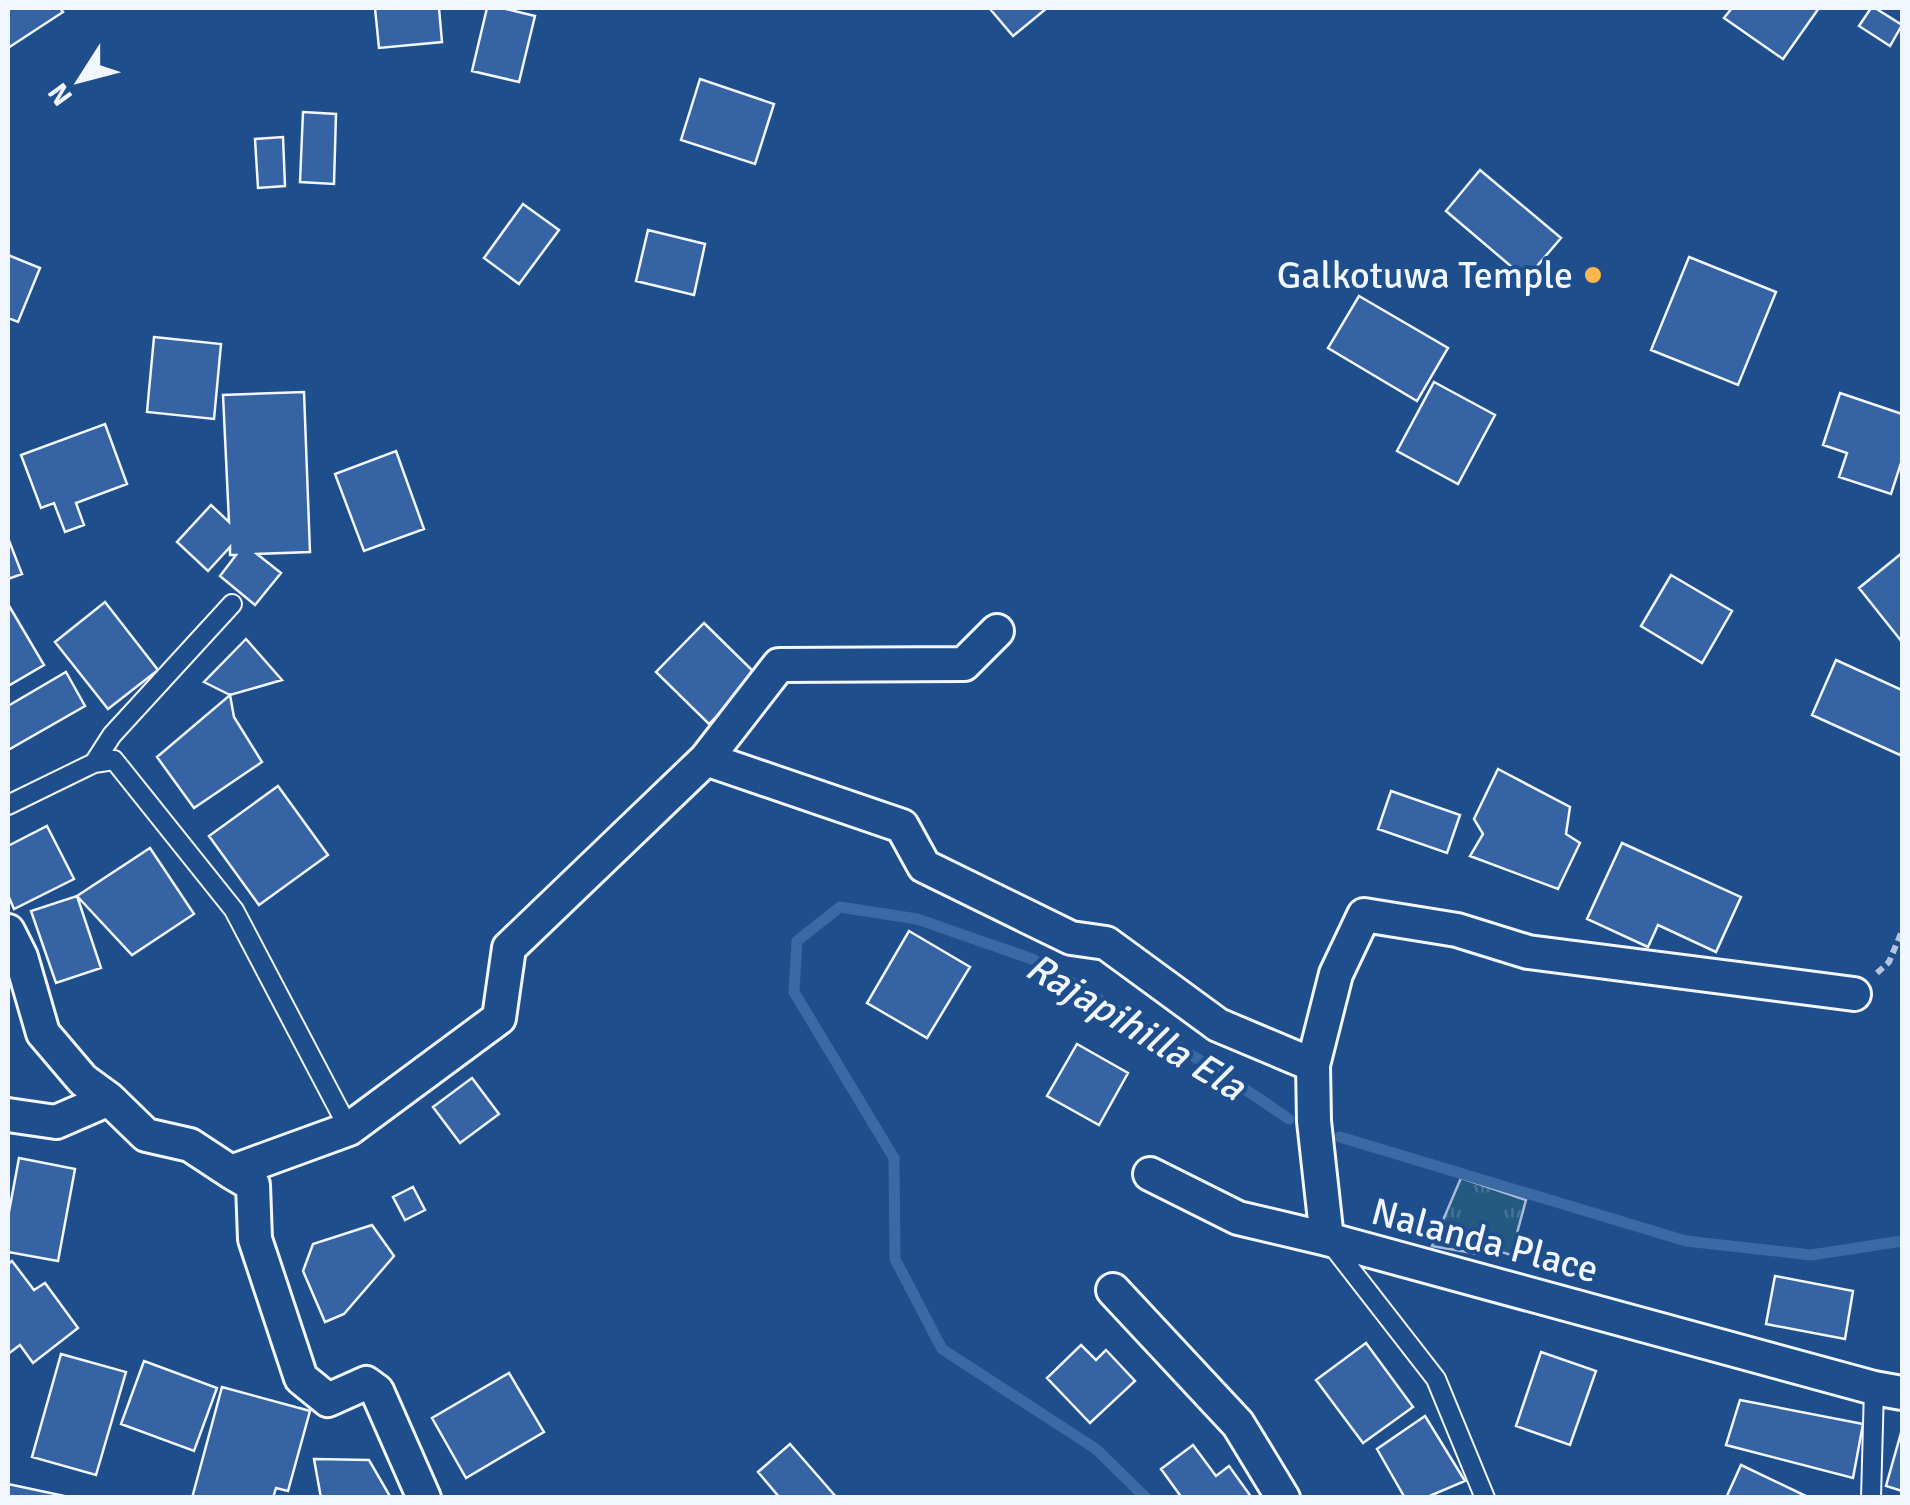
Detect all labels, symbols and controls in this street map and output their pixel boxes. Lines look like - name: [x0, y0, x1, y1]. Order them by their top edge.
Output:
- north arrow: [30, 30, 130, 130]
- text: N: [41, 76, 80, 112]
- place label: Galkotuwa Temple: [1277, 252, 1573, 299]
- marker: Galkotuwa Temple: [1582, 264, 1604, 286]
- water label: Rajapihilla Ela: [1017, 942, 1256, 1113]
- street label: Nalanda Place: [1366, 1188, 1603, 1293]

